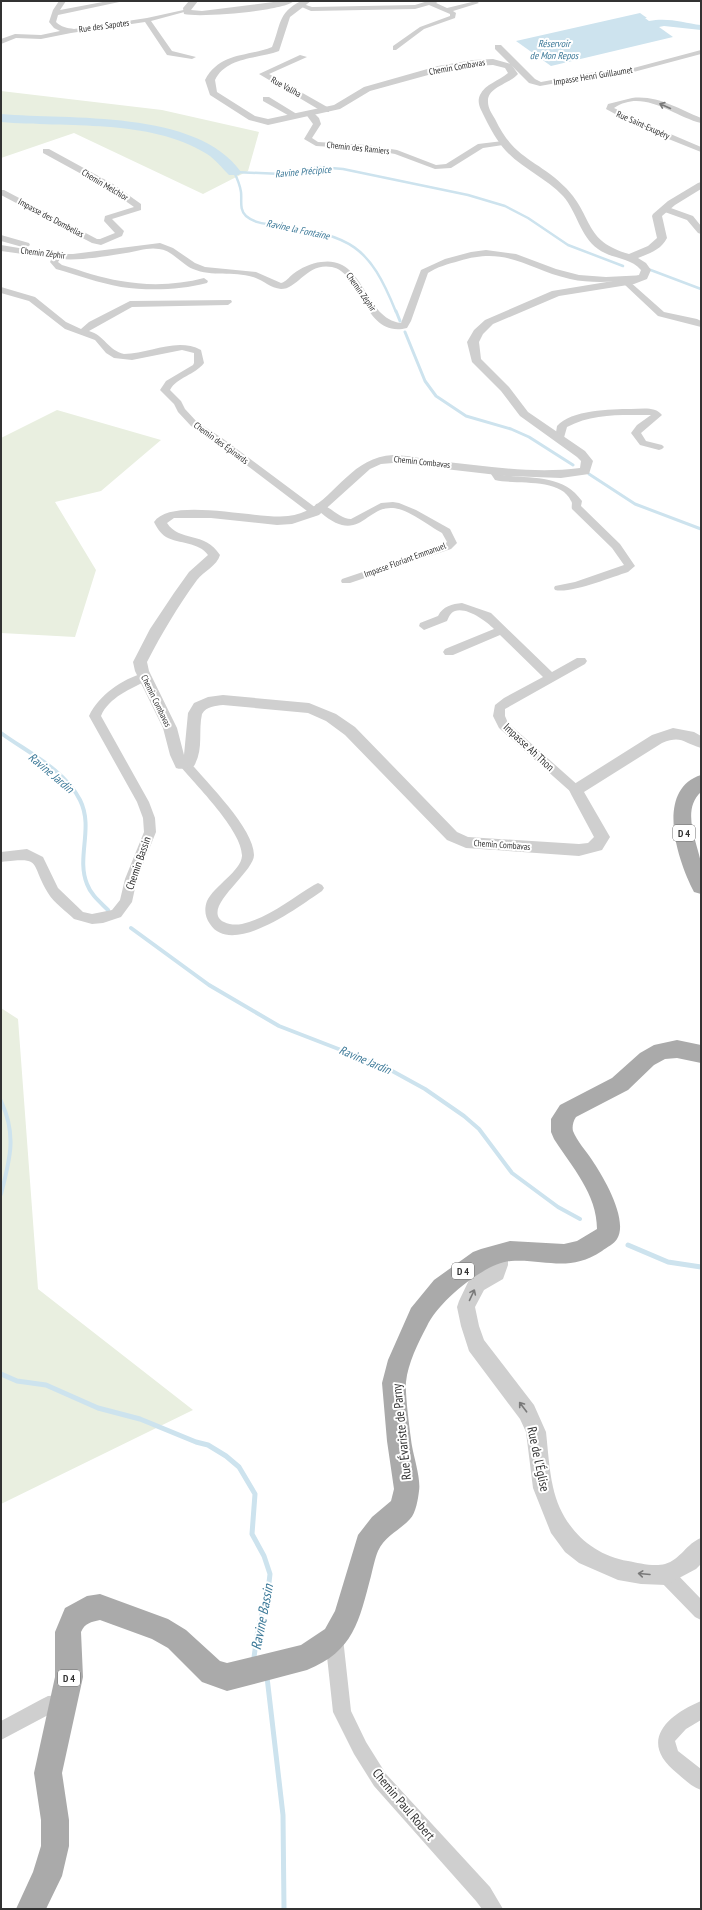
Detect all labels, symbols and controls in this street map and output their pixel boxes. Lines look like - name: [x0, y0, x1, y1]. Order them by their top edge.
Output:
- street label: Rue des Sapotes: [78, 17, 130, 34]
- water label: Réservoir de Mon Repos: [530, 37, 580, 62]
- street label: Chemin Combavas: [428, 56, 486, 77]
- street label: Impasse Henri Guillaumet: [553, 64, 634, 87]
- street label: Rue Valiha: [269, 74, 304, 99]
- one-way arrow: [659, 102, 671, 109]
- street label: Rue Saint-Exupéry: [615, 108, 672, 141]
- street label: Chemin des Ramiers: [326, 139, 390, 156]
- water label: Ravine Précipice: [274, 162, 333, 180]
- street label: Chemin Melchior: [80, 166, 131, 203]
- street label: Impasse des Dombelias: [17, 196, 86, 239]
- water label: Ravine la Fontaine: [265, 216, 331, 243]
- street label: Chemin Zéphir: [20, 244, 67, 261]
- street label: Chemin Zéphir: [344, 270, 379, 314]
- street label: Chemin des Épinards: [192, 419, 251, 466]
- street label: Chemin Combavas: [393, 453, 451, 470]
- street label: Impasse Floriant Emmanuel: [362, 539, 448, 579]
- street label: Chemin Combavas: [139, 673, 174, 729]
- street label: Impasse Ah Thon: [501, 720, 557, 774]
- water label: Ravine Jardin: [26, 749, 78, 796]
- road number: D 4: [673, 825, 695, 841]
- street label: Chemin Bassin: [122, 834, 154, 891]
- street label: Chemin Combavas: [473, 837, 531, 852]
- water label: Ravine Jardin: [337, 1042, 394, 1077]
- road number: D 4: [452, 1263, 474, 1279]
- one-way arrow: [468, 1290, 476, 1302]
- street label: Rue Évariste de Parny: [388, 1383, 415, 1481]
- one-way arrow: [519, 1401, 528, 1412]
- street label: Rue de l'Église: [523, 1425, 554, 1493]
- one-way arrow: [638, 1570, 651, 1578]
- water label: Ravine Bassin: [247, 1582, 277, 1651]
- road number: D 4: [58, 1670, 80, 1686]
- street label: Chemin Paul Robert: [369, 1765, 439, 1844]

